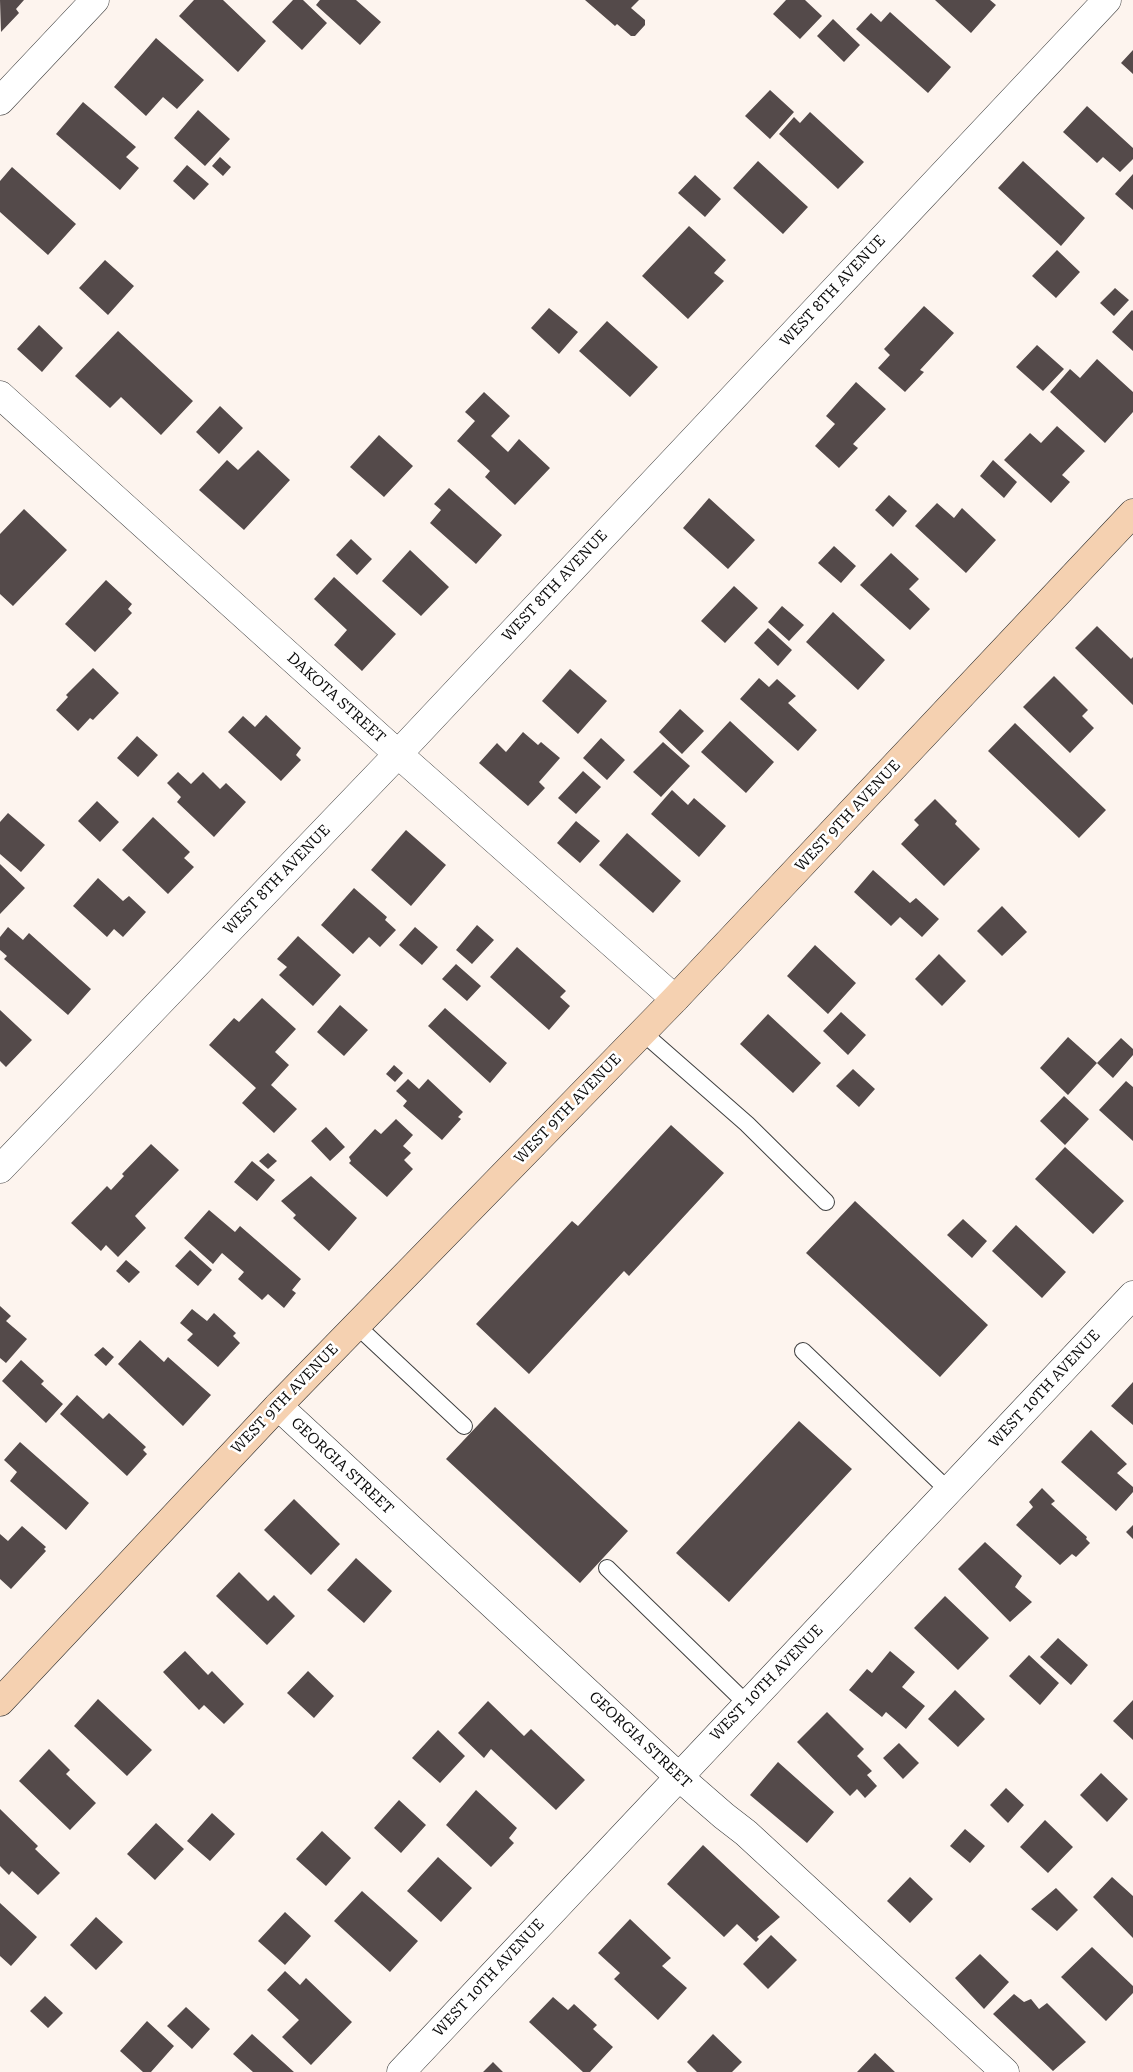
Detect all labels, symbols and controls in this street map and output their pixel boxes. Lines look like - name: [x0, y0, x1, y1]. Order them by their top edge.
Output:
- street label: WEST 8TH AVENUE: [777, 231, 889, 351]
- street label: WEST 8TH AVENUE: [499, 526, 611, 646]
- street label: DAKOTA STREET: [283, 649, 389, 747]
- street label: WEST 9TH AVENUE: [792, 756, 904, 876]
- street label: WEST 8TH AVENUE: [220, 821, 334, 939]
- street label: WEST 9TH AVENUE: [511, 1050, 625, 1168]
- street label: WEST 10TH AVENUE: [986, 1326, 1104, 1452]
- street label: WEST 9TH AVENUE: [228, 1340, 342, 1458]
- street label: GEORGIA STREET: [287, 1414, 397, 1518]
- street label: WEST 10TH AVENUE: [707, 1621, 827, 1745]
- street label: GEORGIA STREET: [585, 1688, 695, 1792]
- street label: WEST 10TH AVENUE: [430, 1915, 548, 2041]

